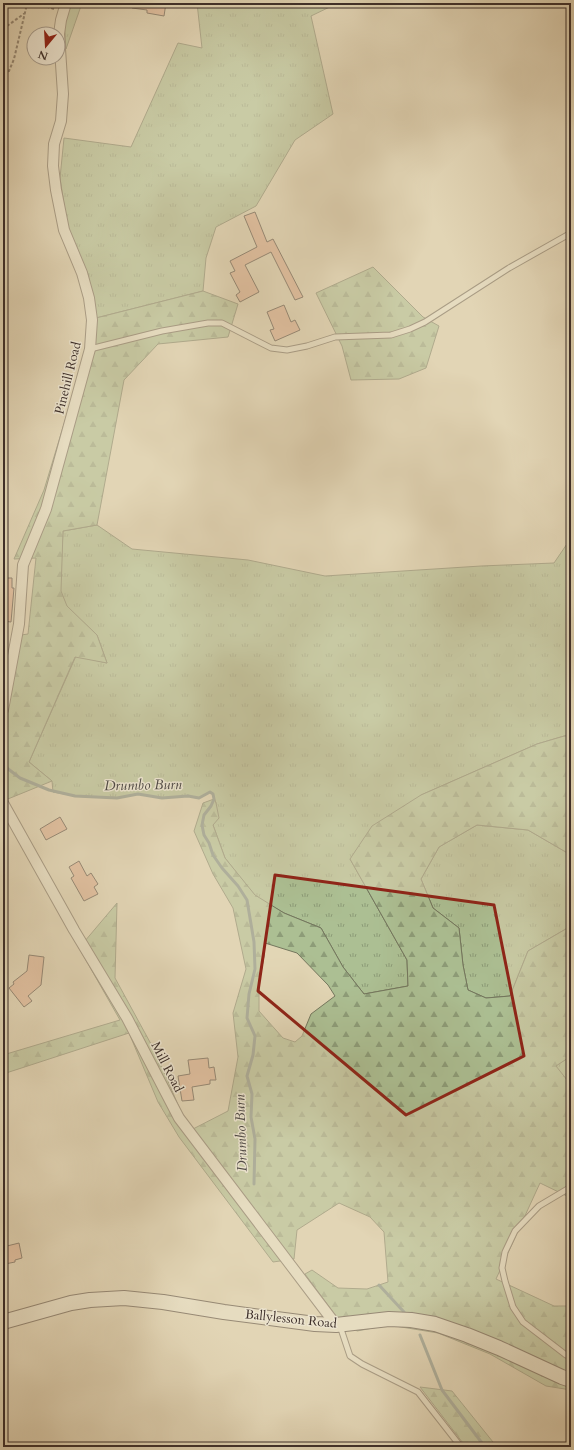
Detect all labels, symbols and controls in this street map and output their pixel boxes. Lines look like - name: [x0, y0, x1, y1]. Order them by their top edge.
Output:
- north arrow: [26, 26, 66, 66]
- text: N: [36, 46, 50, 64]
- street label: Pinehill Road: [50, 340, 86, 416]
- water label: Drumbo Burn: [104, 775, 182, 795]
- street label: Mill Road: [147, 1039, 187, 1095]
- water label: Drumbo Burn: [230, 1094, 252, 1172]
- street label: Ballylesson Road: [244, 1305, 338, 1333]

